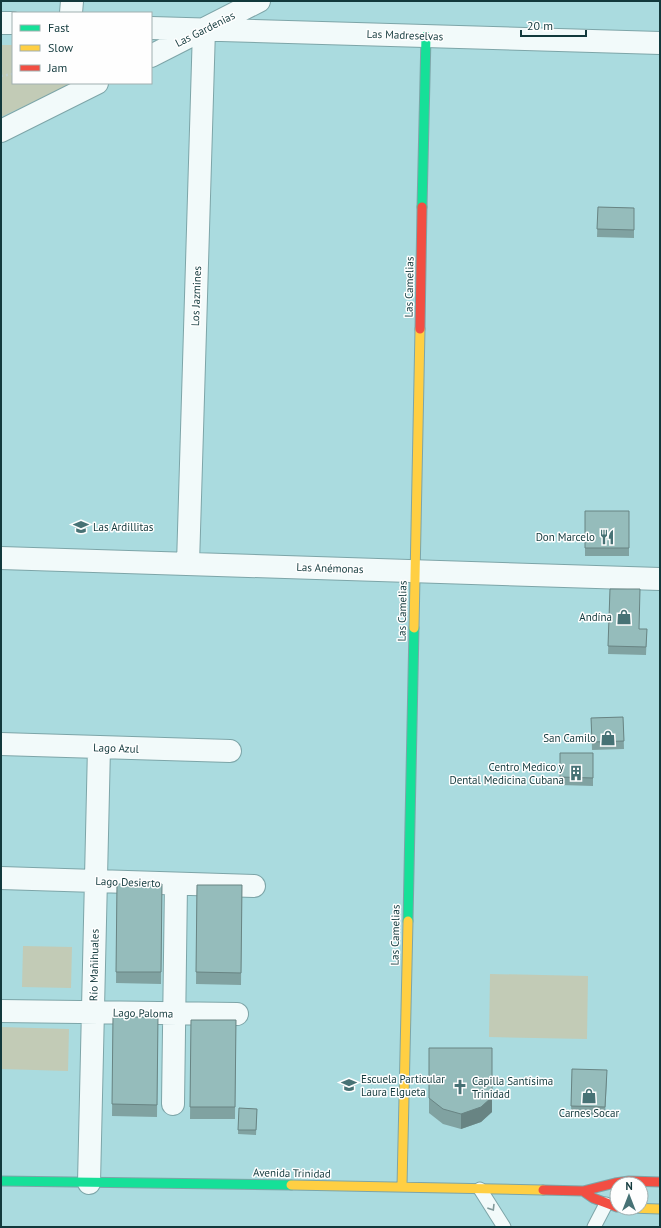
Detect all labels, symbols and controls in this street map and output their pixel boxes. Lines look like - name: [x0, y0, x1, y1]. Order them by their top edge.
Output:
- street label: Las Gardenias: [173, 8, 237, 50]
- legend: [12, 12, 152, 84]
- scale bar: [521, 12, 586, 38]
- text: 20 m: [527, 18, 553, 33]
- text: Fast: [48, 20, 69, 35]
- street label: Las Madreselvas: [366, 27, 444, 43]
- text: Slow: [48, 40, 73, 55]
- text: Jam: [47, 60, 67, 75]
- street label: Las Camelias: [401, 256, 417, 318]
- street label: Los Jazmines: [188, 265, 204, 326]
- school or university icon: Las Ardillitas: [72, 518, 90, 536]
- place label: Las Ardillitas: [93, 520, 154, 534]
- restaurant icon: Don Marcelo: [598, 528, 616, 546]
- place label: Don Marcelo: [536, 530, 595, 544]
- street label: Las Anémonas: [296, 560, 364, 576]
- street label: Las Camelias: [394, 580, 410, 642]
- shop icon: Andína: [615, 608, 633, 626]
- place label: Andína: [579, 610, 612, 624]
- shop icon: San Camilo: [599, 729, 617, 747]
- place label: San Camilo: [543, 731, 596, 745]
- street label: Lago Azul: [93, 740, 140, 756]
- place label: Centro Medico y Dental Medicina Cubana: [450, 760, 565, 787]
- building icon: Centro Medico y Dental Medicina Cubana: [567, 764, 585, 782]
- street label: Lago Desierto: [95, 874, 161, 890]
- street label: Las Camelias: [387, 904, 403, 966]
- street label: Río Mañihuales: [86, 928, 102, 1001]
- street label: Lago Paloma: [113, 1005, 173, 1021]
- place label: Escuela Particular Laura Elgueta: [361, 1072, 445, 1099]
- place label: Capilla Santísima Trinidad: [472, 1074, 553, 1101]
- school or university icon: Escuela Particular Laura Elgueta: [340, 1076, 358, 1094]
- church icon: Capilla Santísima Trinidad: [451, 1078, 469, 1096]
- shop icon: Carnes Socar: [580, 1087, 598, 1105]
- place label: Carnes Socar: [559, 1106, 619, 1120]
- street label: Avenida Trinidad: [253, 1165, 331, 1181]
- north arrow: [609, 1176, 649, 1216]
- text: N: [625, 1179, 633, 1193]
- one-way arrow: [487, 1204, 495, 1211]

